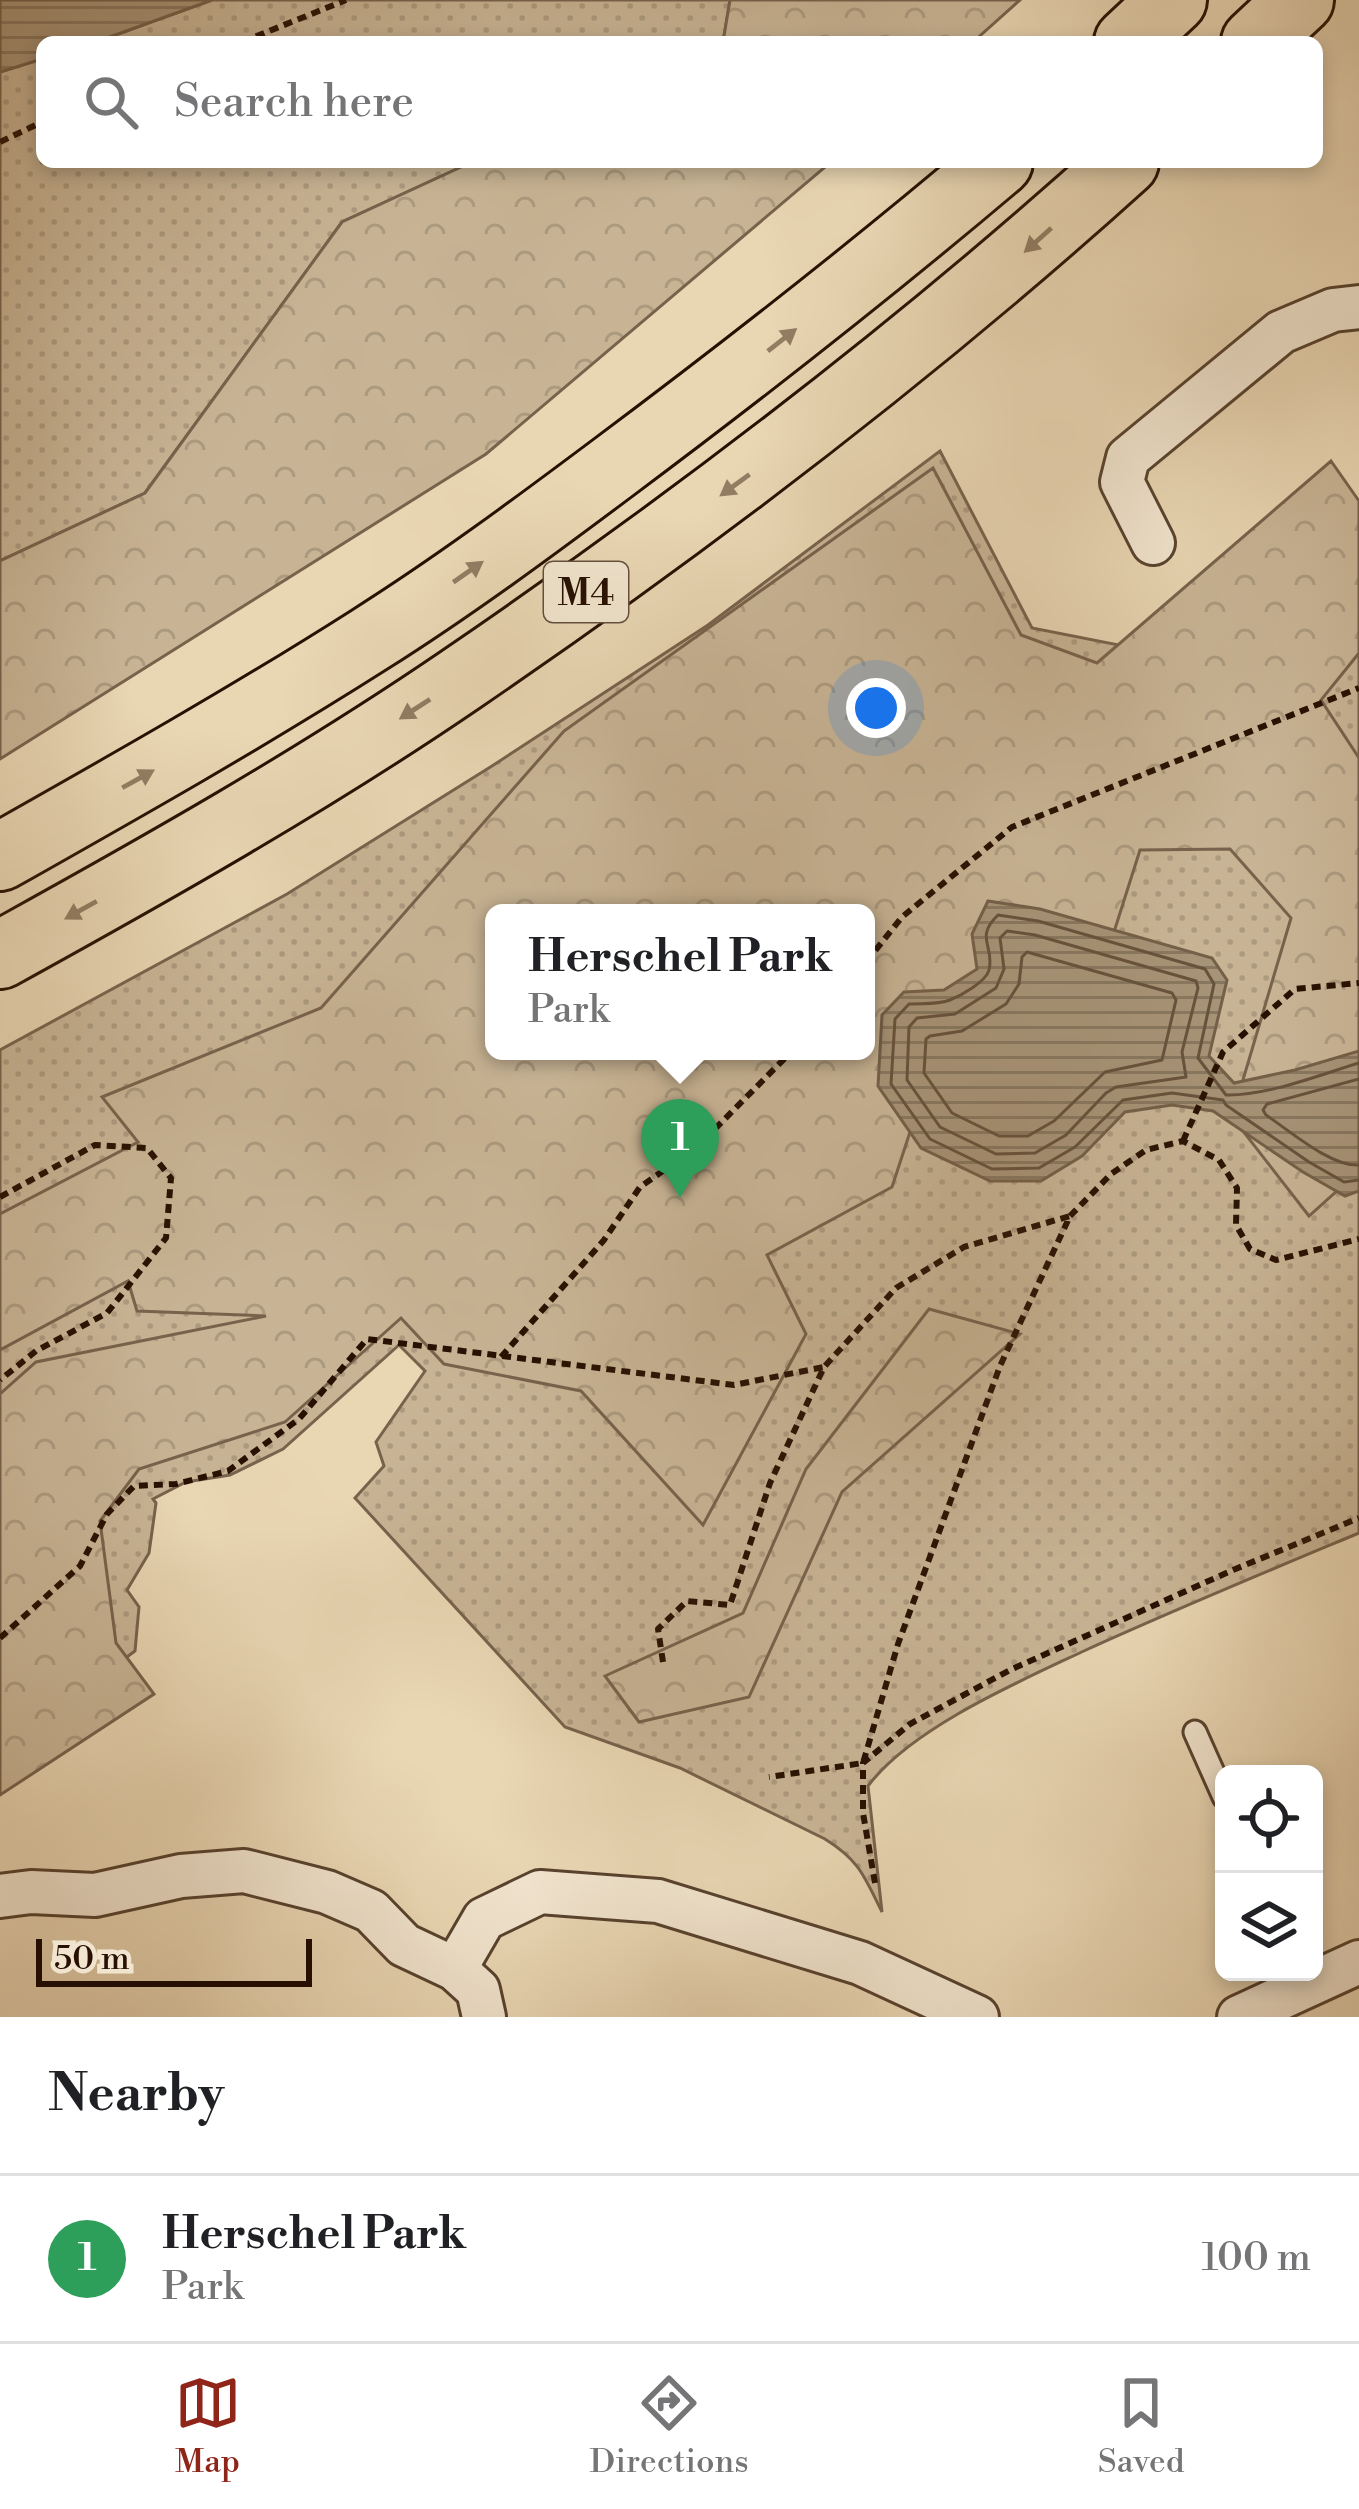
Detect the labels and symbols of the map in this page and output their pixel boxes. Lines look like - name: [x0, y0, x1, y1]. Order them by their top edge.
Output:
- one-way arrow: [1024, 226, 1053, 253]
- one-way arrow: [766, 328, 797, 353]
- one-way arrow: [719, 473, 751, 496]
- one-way arrow: [452, 561, 485, 583]
- road number: M4: [544, 562, 628, 622]
- your location: [846, 678, 906, 738]
- one-way arrow: [399, 697, 432, 719]
- one-way arrow: [121, 769, 156, 790]
- one-way arrow: [64, 899, 99, 920]
- pin: 1: [641, 1099, 719, 1198]
- scale bar: [36, 1933, 312, 1986]

